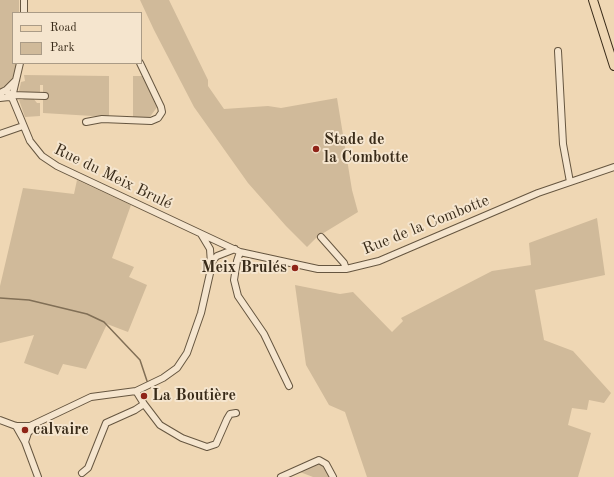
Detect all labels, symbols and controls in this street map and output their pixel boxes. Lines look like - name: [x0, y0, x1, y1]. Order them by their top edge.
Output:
- legend: [12, 12, 142, 64]
- text: Road: [50, 22, 77, 34]
- text: Park: [50, 42, 75, 54]
- place label: Stade de la Combotte: [324, 130, 409, 168]
- street label: Rue du Meix Brulé: [51, 140, 175, 214]
- marker: Stade de la Combotte: [311, 144, 321, 154]
- street label: Rue de la Combotte: [360, 191, 492, 259]
- place label: Meix Brulés: [201, 258, 287, 278]
- marker: Meix Brulés: [290, 263, 300, 273]
- place label: La Boutière: [152, 386, 236, 406]
- marker: La Boutière: [139, 391, 149, 401]
- place label: calvaire: [33, 420, 89, 440]
- marker: calvaire: [20, 425, 30, 435]

